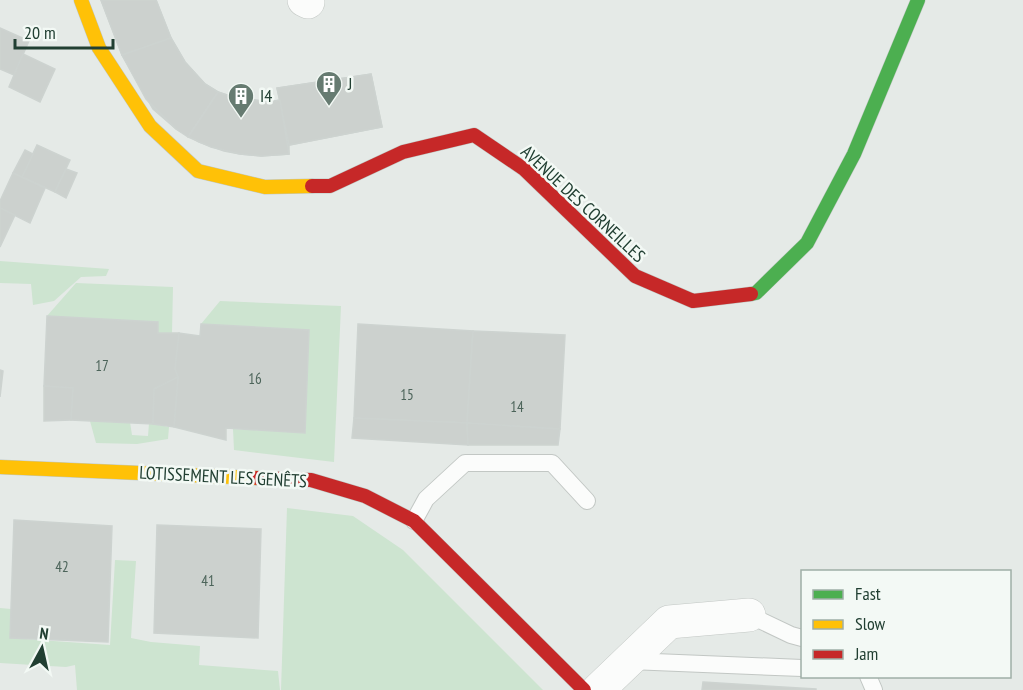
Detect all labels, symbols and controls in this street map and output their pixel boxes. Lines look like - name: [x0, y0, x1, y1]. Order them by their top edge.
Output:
- scale bar: [15, 12, 112, 50]
- text: 20 m: [24, 21, 56, 44]
- building icon: J: [314, 69, 344, 107]
- place label: J: [347, 72, 352, 95]
- building icon: I4: [226, 81, 256, 119]
- place label: I4: [260, 84, 272, 107]
- street label: AVENUE DES CORNEILLES: [516, 140, 650, 267]
- house number: 17: [95, 356, 109, 375]
- house number: 16: [248, 369, 262, 388]
- house number: 15: [400, 385, 414, 404]
- house number: 14: [510, 397, 524, 416]
- street label: LOTISSEMENT LES GENÊTS: [139, 461, 308, 492]
- house number: 42: [55, 557, 69, 576]
- legend: [801, 570, 1011, 678]
- house number: 41: [201, 571, 215, 590]
- text: Fast: [855, 582, 881, 605]
- text: Slow: [855, 612, 886, 635]
- north arrow: [12, 618, 72, 678]
- text: N: [38, 623, 50, 644]
- text: Jam: [854, 642, 878, 665]

